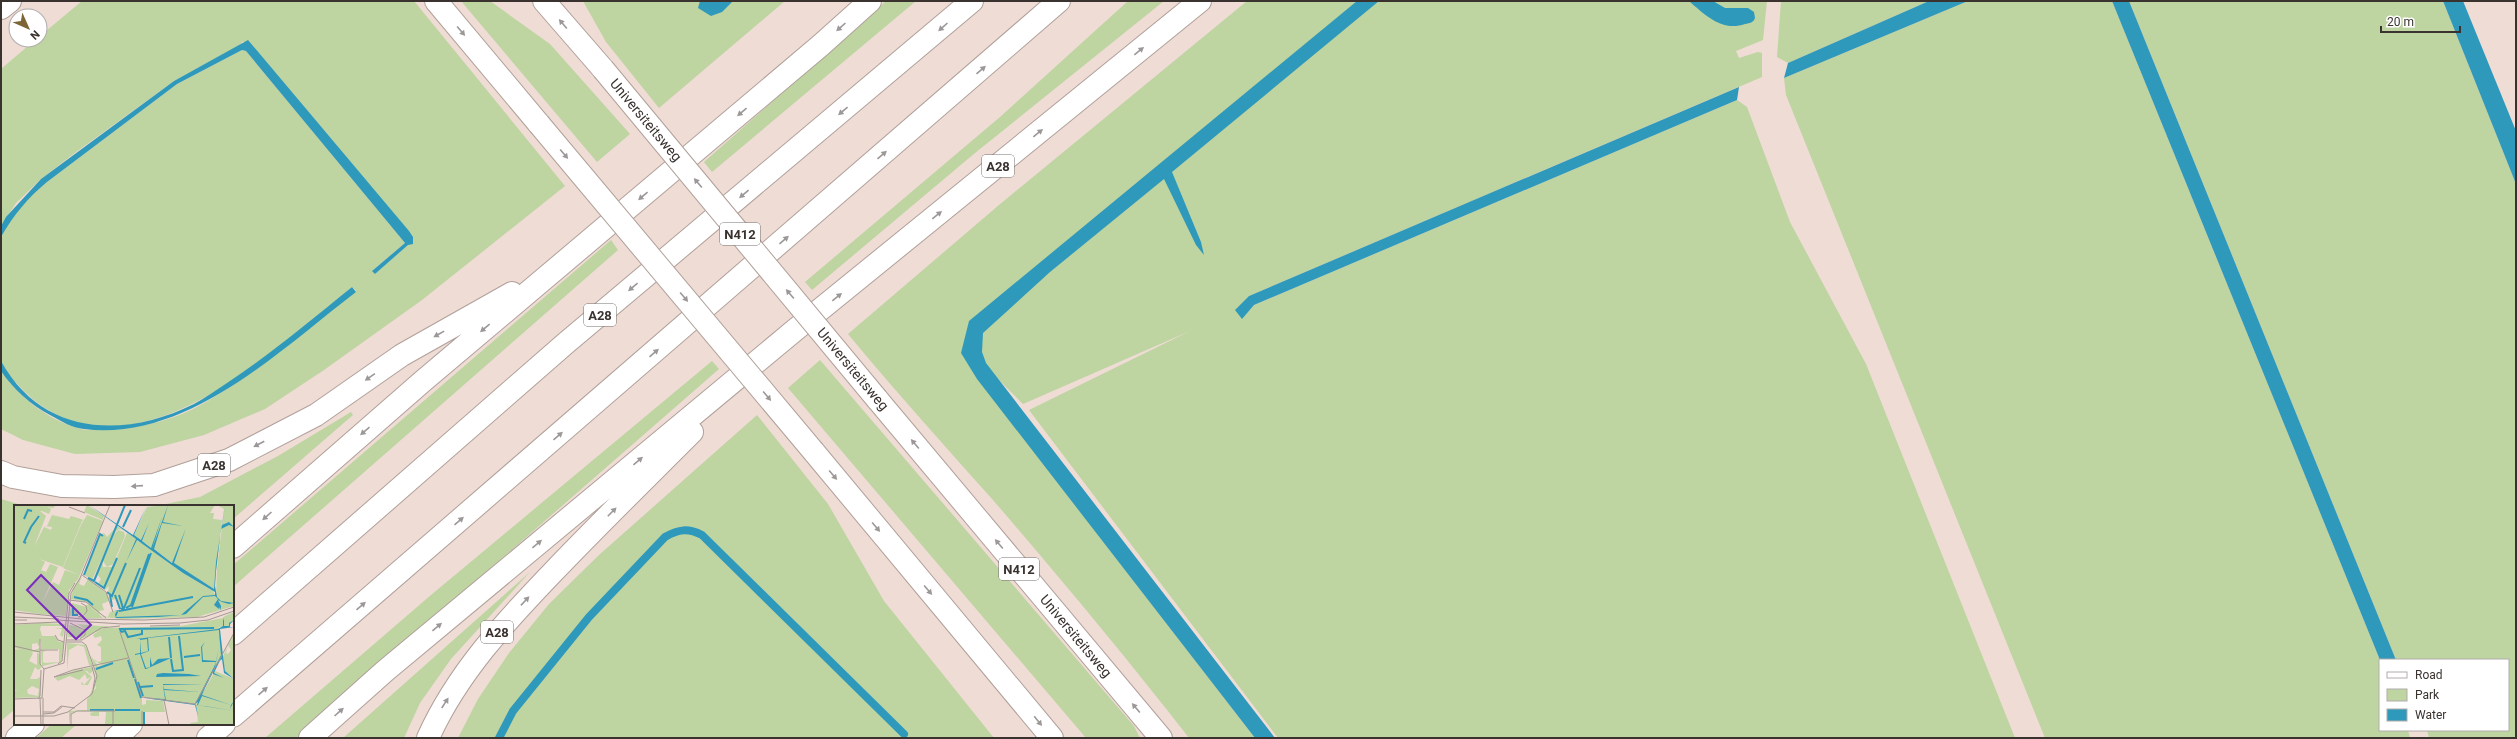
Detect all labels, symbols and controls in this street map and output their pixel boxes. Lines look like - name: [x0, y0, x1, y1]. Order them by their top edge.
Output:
- north arrow: [8, 8, 48, 48]
- scale bar: [2381, 8, 2460, 34]
- text: 20 m: [2387, 15, 2414, 29]
- one-way arrow: [559, 18, 568, 29]
- one-way arrow: [836, 22, 846, 32]
- one-way arrow: [938, 22, 948, 32]
- one-way arrow: [456, 26, 465, 36]
- text: N: [27, 27, 42, 42]
- one-way arrow: [1134, 46, 1144, 55]
- one-way arrow: [975, 66, 986, 75]
- street label: Universiteitsweg: [607, 76, 685, 164]
- one-way arrow: [838, 106, 849, 115]
- one-way arrow: [737, 107, 748, 116]
- one-way arrow: [1033, 128, 1044, 137]
- one-way arrow: [560, 149, 569, 160]
- one-way arrow: [877, 151, 888, 160]
- road number: A28: [982, 155, 1014, 177]
- one-way arrow: [693, 178, 702, 188]
- one-way arrow: [738, 190, 749, 199]
- one-way arrow: [638, 191, 648, 200]
- one-way arrow: [932, 210, 943, 219]
- road number: N412: [720, 223, 760, 245]
- one-way arrow: [779, 236, 789, 245]
- one-way arrow: [628, 282, 639, 291]
- one-way arrow: [785, 288, 794, 299]
- one-way arrow: [679, 291, 688, 302]
- one-way arrow: [831, 292, 842, 301]
- road number: A28: [584, 304, 616, 326]
- one-way arrow: [480, 324, 491, 333]
- street label: Universiteitsweg: [814, 325, 892, 413]
- one-way arrow: [433, 331, 444, 338]
- one-way arrow: [649, 348, 659, 358]
- one-way arrow: [365, 373, 375, 381]
- one-way arrow: [763, 391, 772, 402]
- one-way arrow: [360, 426, 370, 435]
- one-way arrow: [553, 432, 562, 441]
- one-way arrow: [911, 439, 920, 450]
- one-way arrow: [253, 441, 265, 448]
- road number: A28: [198, 454, 230, 476]
- one-way arrow: [632, 457, 643, 466]
- one-way arrow: [828, 469, 837, 480]
- one-way arrow: [131, 482, 143, 489]
- inset map: [14, 505, 234, 725]
- one-way arrow: [607, 507, 617, 517]
- one-way arrow: [262, 512, 272, 521]
- one-way arrow: [454, 516, 465, 525]
- one-way arrow: [872, 522, 881, 533]
- one-way arrow: [994, 539, 1003, 549]
- one-way arrow: [532, 540, 543, 549]
- road number: N412: [999, 558, 1039, 580]
- one-way arrow: [924, 584, 933, 595]
- street label: Universiteitsweg: [1037, 592, 1115, 680]
- one-way arrow: [520, 596, 530, 606]
- one-way arrow: [356, 601, 366, 610]
- road number: A28: [481, 621, 513, 643]
- one-way arrow: [432, 623, 443, 632]
- legend: [2379, 659, 2509, 731]
- text: Road: [2415, 668, 2443, 682]
- one-way arrow: [257, 686, 268, 695]
- text: Park: [2415, 688, 2440, 702]
- one-way arrow: [442, 697, 449, 709]
- one-way arrow: [1132, 703, 1141, 713]
- one-way arrow: [334, 707, 344, 717]
- text: Water: [2415, 708, 2446, 722]
- one-way arrow: [1033, 716, 1042, 727]

